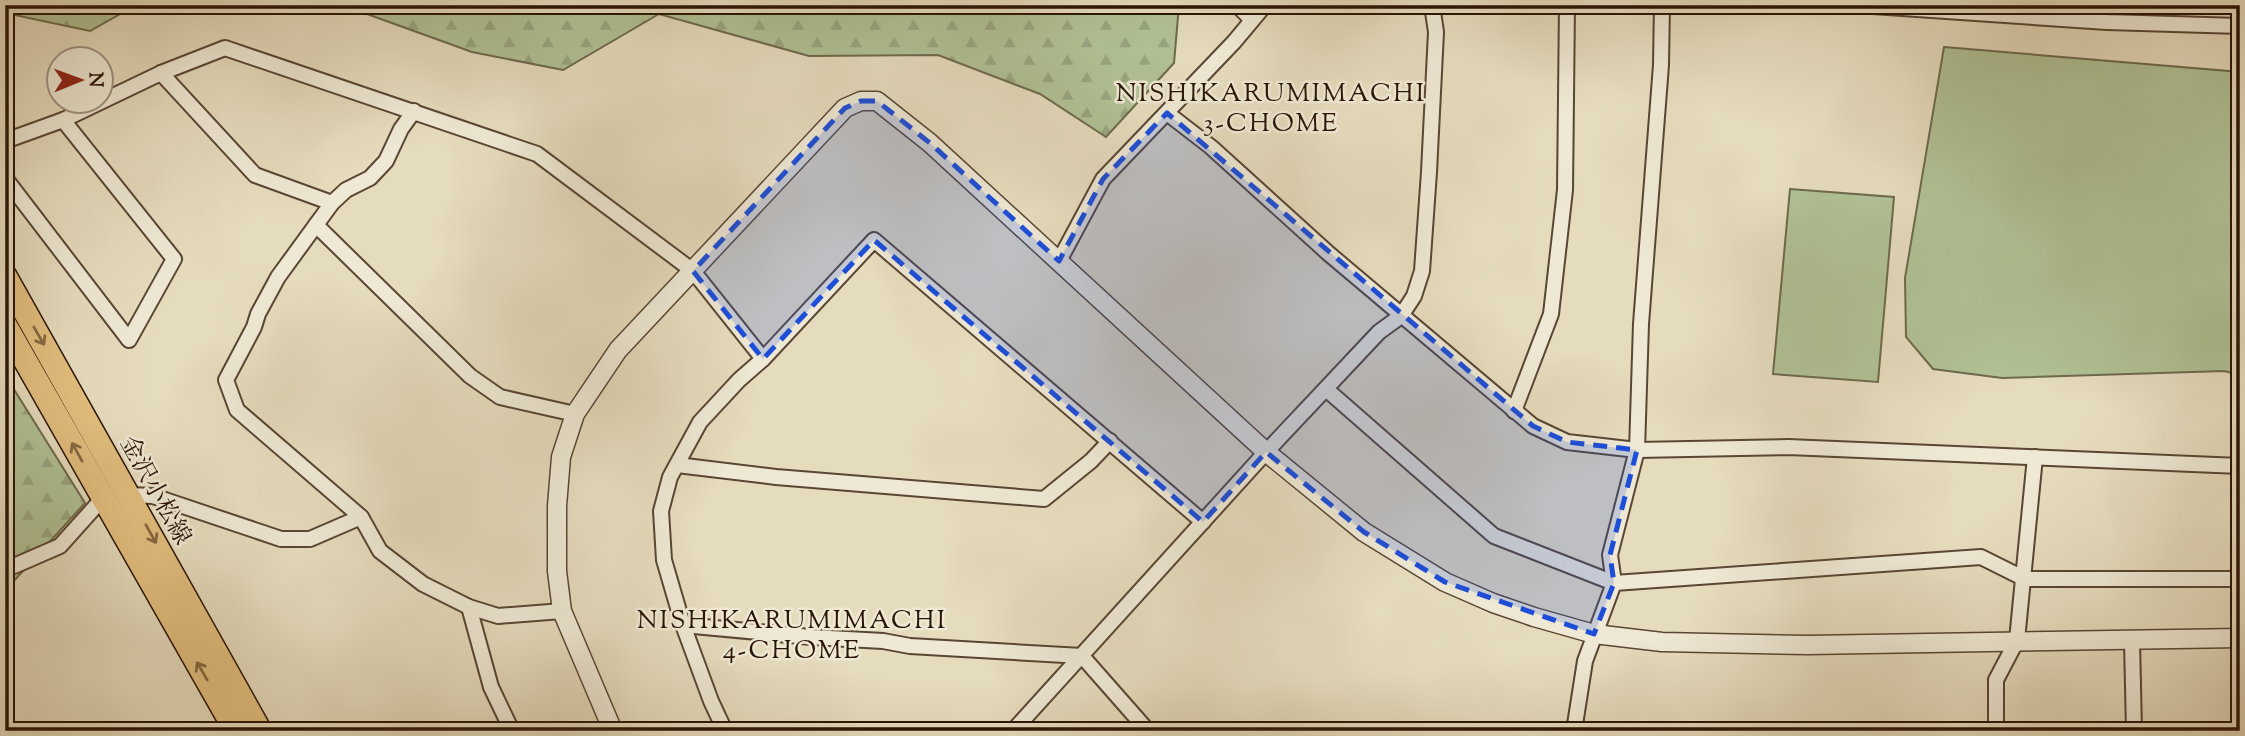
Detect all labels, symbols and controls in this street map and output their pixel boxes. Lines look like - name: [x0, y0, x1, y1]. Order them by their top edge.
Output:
- north arrow: [46, 46, 116, 116]
- text: N: [81, 72, 108, 88]
- district label: NISHIKARUMIMACHI 3-CHOME: [1116, 76, 1426, 143]
- one-way arrow: [32, 325, 46, 345]
- street label: 金沢小松線: [110, 430, 198, 552]
- one-way arrow: [70, 443, 84, 463]
- one-way arrow: [144, 523, 158, 543]
- district label: NISHIKARUMIMACHI 4-CHOME: [637, 603, 947, 670]
- one-way arrow: [195, 662, 209, 682]

